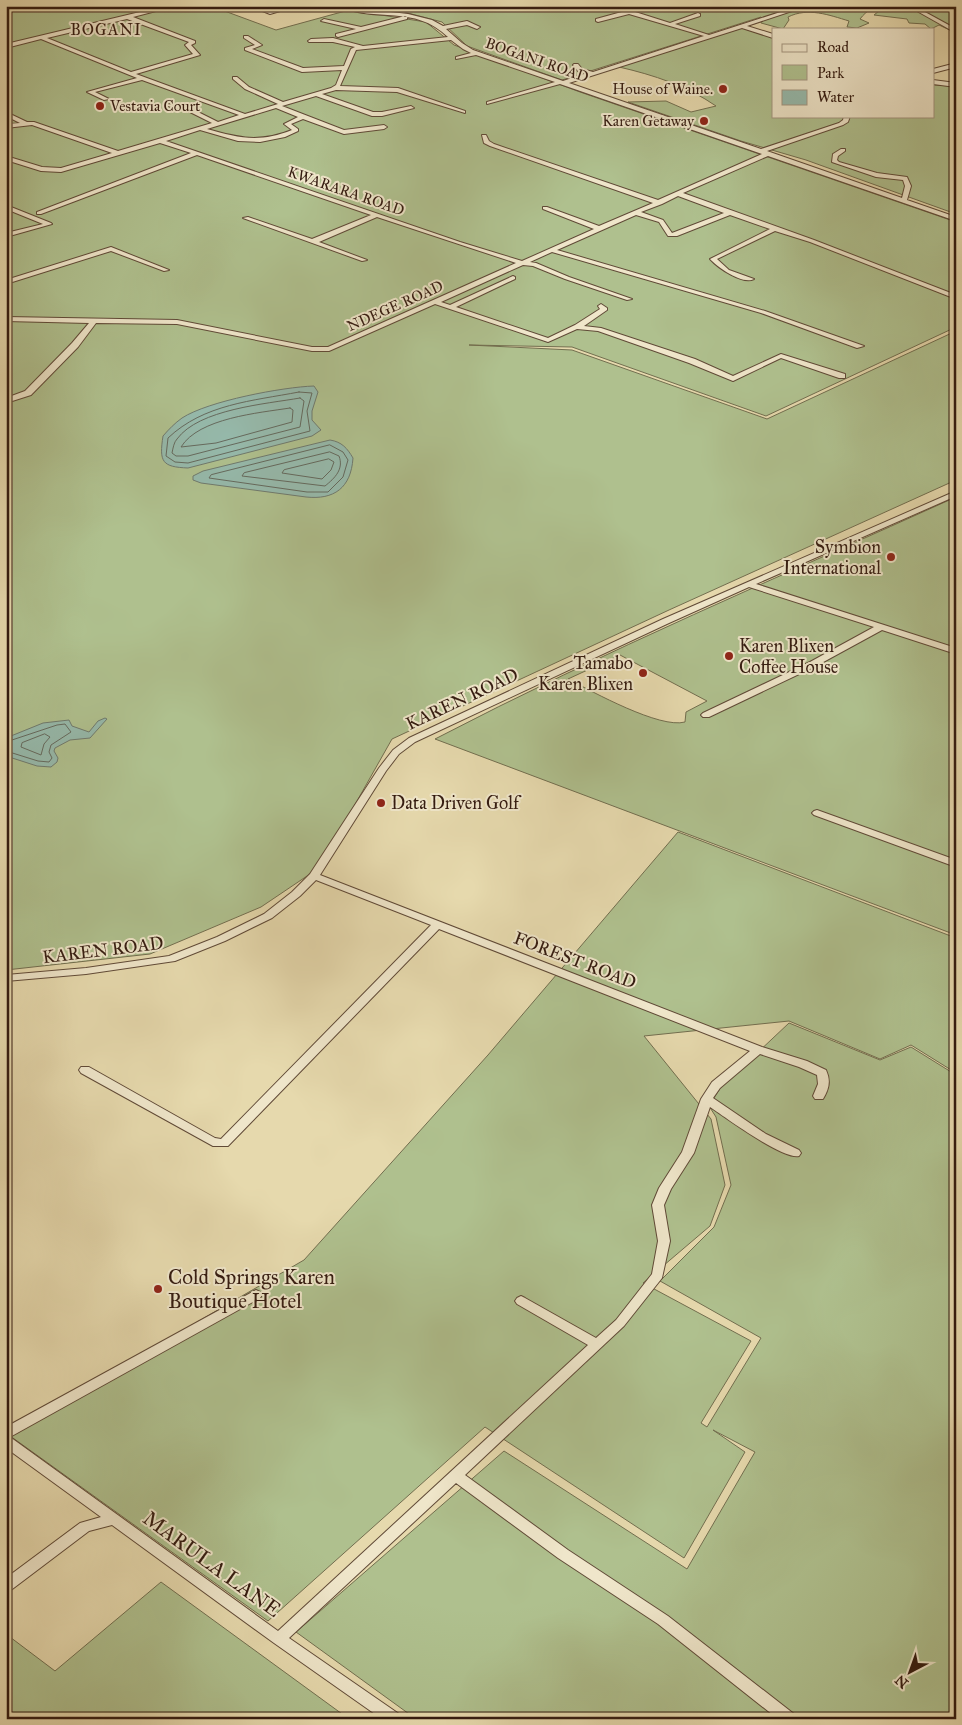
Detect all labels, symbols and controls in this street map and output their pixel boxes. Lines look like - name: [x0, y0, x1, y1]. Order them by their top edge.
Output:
- district label: BOGANI: [70, 20, 142, 39]
- legend: [772, 28, 934, 118]
- street label: BOGANI ROAD: [483, 34, 591, 86]
- text: Road: [817, 38, 849, 56]
- text: Park: [817, 64, 844, 82]
- place label: House of Waine.: [612, 80, 713, 98]
- marker: House of Waine.: [717, 83, 729, 95]
- text: Water: [817, 88, 854, 106]
- place label: Vestavia Court: [109, 97, 201, 115]
- marker: Vestavia Court: [94, 100, 106, 112]
- place label: Karen Getaway: [602, 112, 695, 130]
- marker: Karen Getaway: [698, 115, 710, 127]
- street label: KWARARA ROAD: [285, 163, 407, 219]
- street label: NDEGE ROAD: [344, 277, 446, 335]
- place label: Symbion International: [783, 536, 881, 579]
- marker: Symbion International: [885, 551, 897, 563]
- place label: Karen Blixen Coffee House: [739, 635, 838, 678]
- marker: Karen Blixen Coffee House: [723, 650, 735, 662]
- place label: Tamabo Karen Blixen: [538, 652, 633, 695]
- street label: KAREN ROAD: [402, 663, 522, 735]
- marker: Tamabo Karen Blixen: [637, 667, 649, 679]
- place label: Data Driven Golf: [391, 792, 522, 814]
- marker: Data Driven Golf: [375, 797, 387, 809]
- street label: FOREST ROAD: [511, 927, 639, 993]
- street label: KAREN ROAD: [41, 932, 165, 968]
- place label: Cold Springs Karen Boutique Hotel: [168, 1264, 335, 1314]
- marker: Cold Springs Karen Boutique Hotel: [152, 1283, 164, 1295]
- street label: MARULA LANE: [138, 1505, 286, 1623]
- north arrow: [884, 1648, 934, 1698]
- text: N: [892, 1671, 912, 1692]

